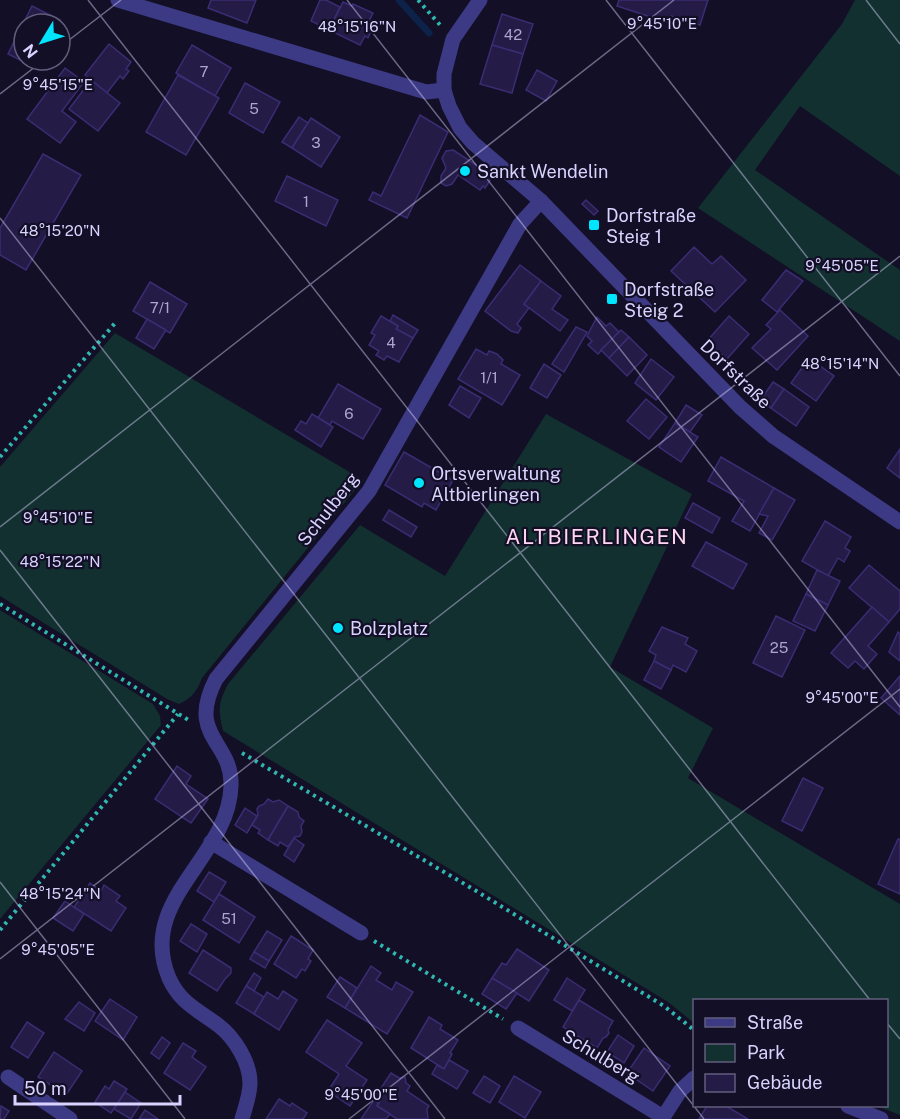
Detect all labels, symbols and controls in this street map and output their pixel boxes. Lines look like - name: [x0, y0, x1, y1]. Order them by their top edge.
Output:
- north arrow: [12, 12, 72, 72]
- text: 9°45'10"E: [627, 15, 697, 32]
- text: 48°15'16"N: [318, 18, 396, 35]
- house number: 42: [504, 26, 522, 43]
- text: N: [19, 40, 42, 62]
- house number: 7: [199, 63, 209, 80]
- text: 9°45'15"E: [23, 76, 93, 93]
- house number: 5: [249, 100, 259, 117]
- house number: 3: [311, 134, 321, 151]
- place label: Sankt Wendelin: [477, 161, 608, 182]
- marker: Sankt Wendelin: [458, 164, 472, 178]
- house number: 1: [303, 193, 309, 210]
- place label: Dorfstraße Steig 1: [606, 205, 696, 247]
- marker: Dorfstraße Steig 1: [587, 218, 601, 232]
- text: 48°15'20"N: [19, 222, 101, 239]
- text: 9°45'05"E: [805, 257, 879, 274]
- place label: Dorfstraße Steig 2: [624, 279, 714, 321]
- marker: Dorfstraße Steig 2: [605, 292, 619, 306]
- house number: 7/1: [150, 299, 170, 316]
- house number: 4: [386, 334, 396, 351]
- street label: Dorfstraße: [696, 335, 776, 413]
- text: 48°15'14"N: [801, 355, 879, 372]
- house number: 1/1: [480, 369, 498, 386]
- house number: 6: [344, 405, 354, 422]
- place label: Ortsverwaltung Altbierlingen: [431, 463, 561, 505]
- street label: Schulberg: [293, 468, 363, 550]
- marker: Ortsverwaltung Altbierlingen: [412, 476, 426, 490]
- text: 9°45'10"E: [23, 509, 93, 526]
- district label: ALTBIERLINGEN: [506, 524, 688, 549]
- text: 48°15'22"N: [19, 553, 101, 570]
- place label: Bolzplatz: [350, 618, 428, 639]
- marker: Bolzplatz: [331, 621, 345, 635]
- house number: 25: [770, 639, 788, 656]
- text: 9°45'00"E: [806, 689, 878, 706]
- text: 48°15'24"N: [19, 885, 101, 902]
- house number: 51: [221, 910, 237, 927]
- text: 9°45'05"E: [21, 941, 95, 958]
- legend: [693, 999, 888, 1107]
- text: Straße: [747, 1012, 803, 1033]
- street label: Schulberg: [558, 1025, 644, 1087]
- text: Park: [747, 1042, 785, 1063]
- scale bar: [15, 1068, 180, 1106]
- text: Gebäude: [747, 1072, 822, 1093]
- text: 50 m: [24, 1078, 67, 1099]
- text: 9°45'00"E: [325, 1086, 397, 1103]

